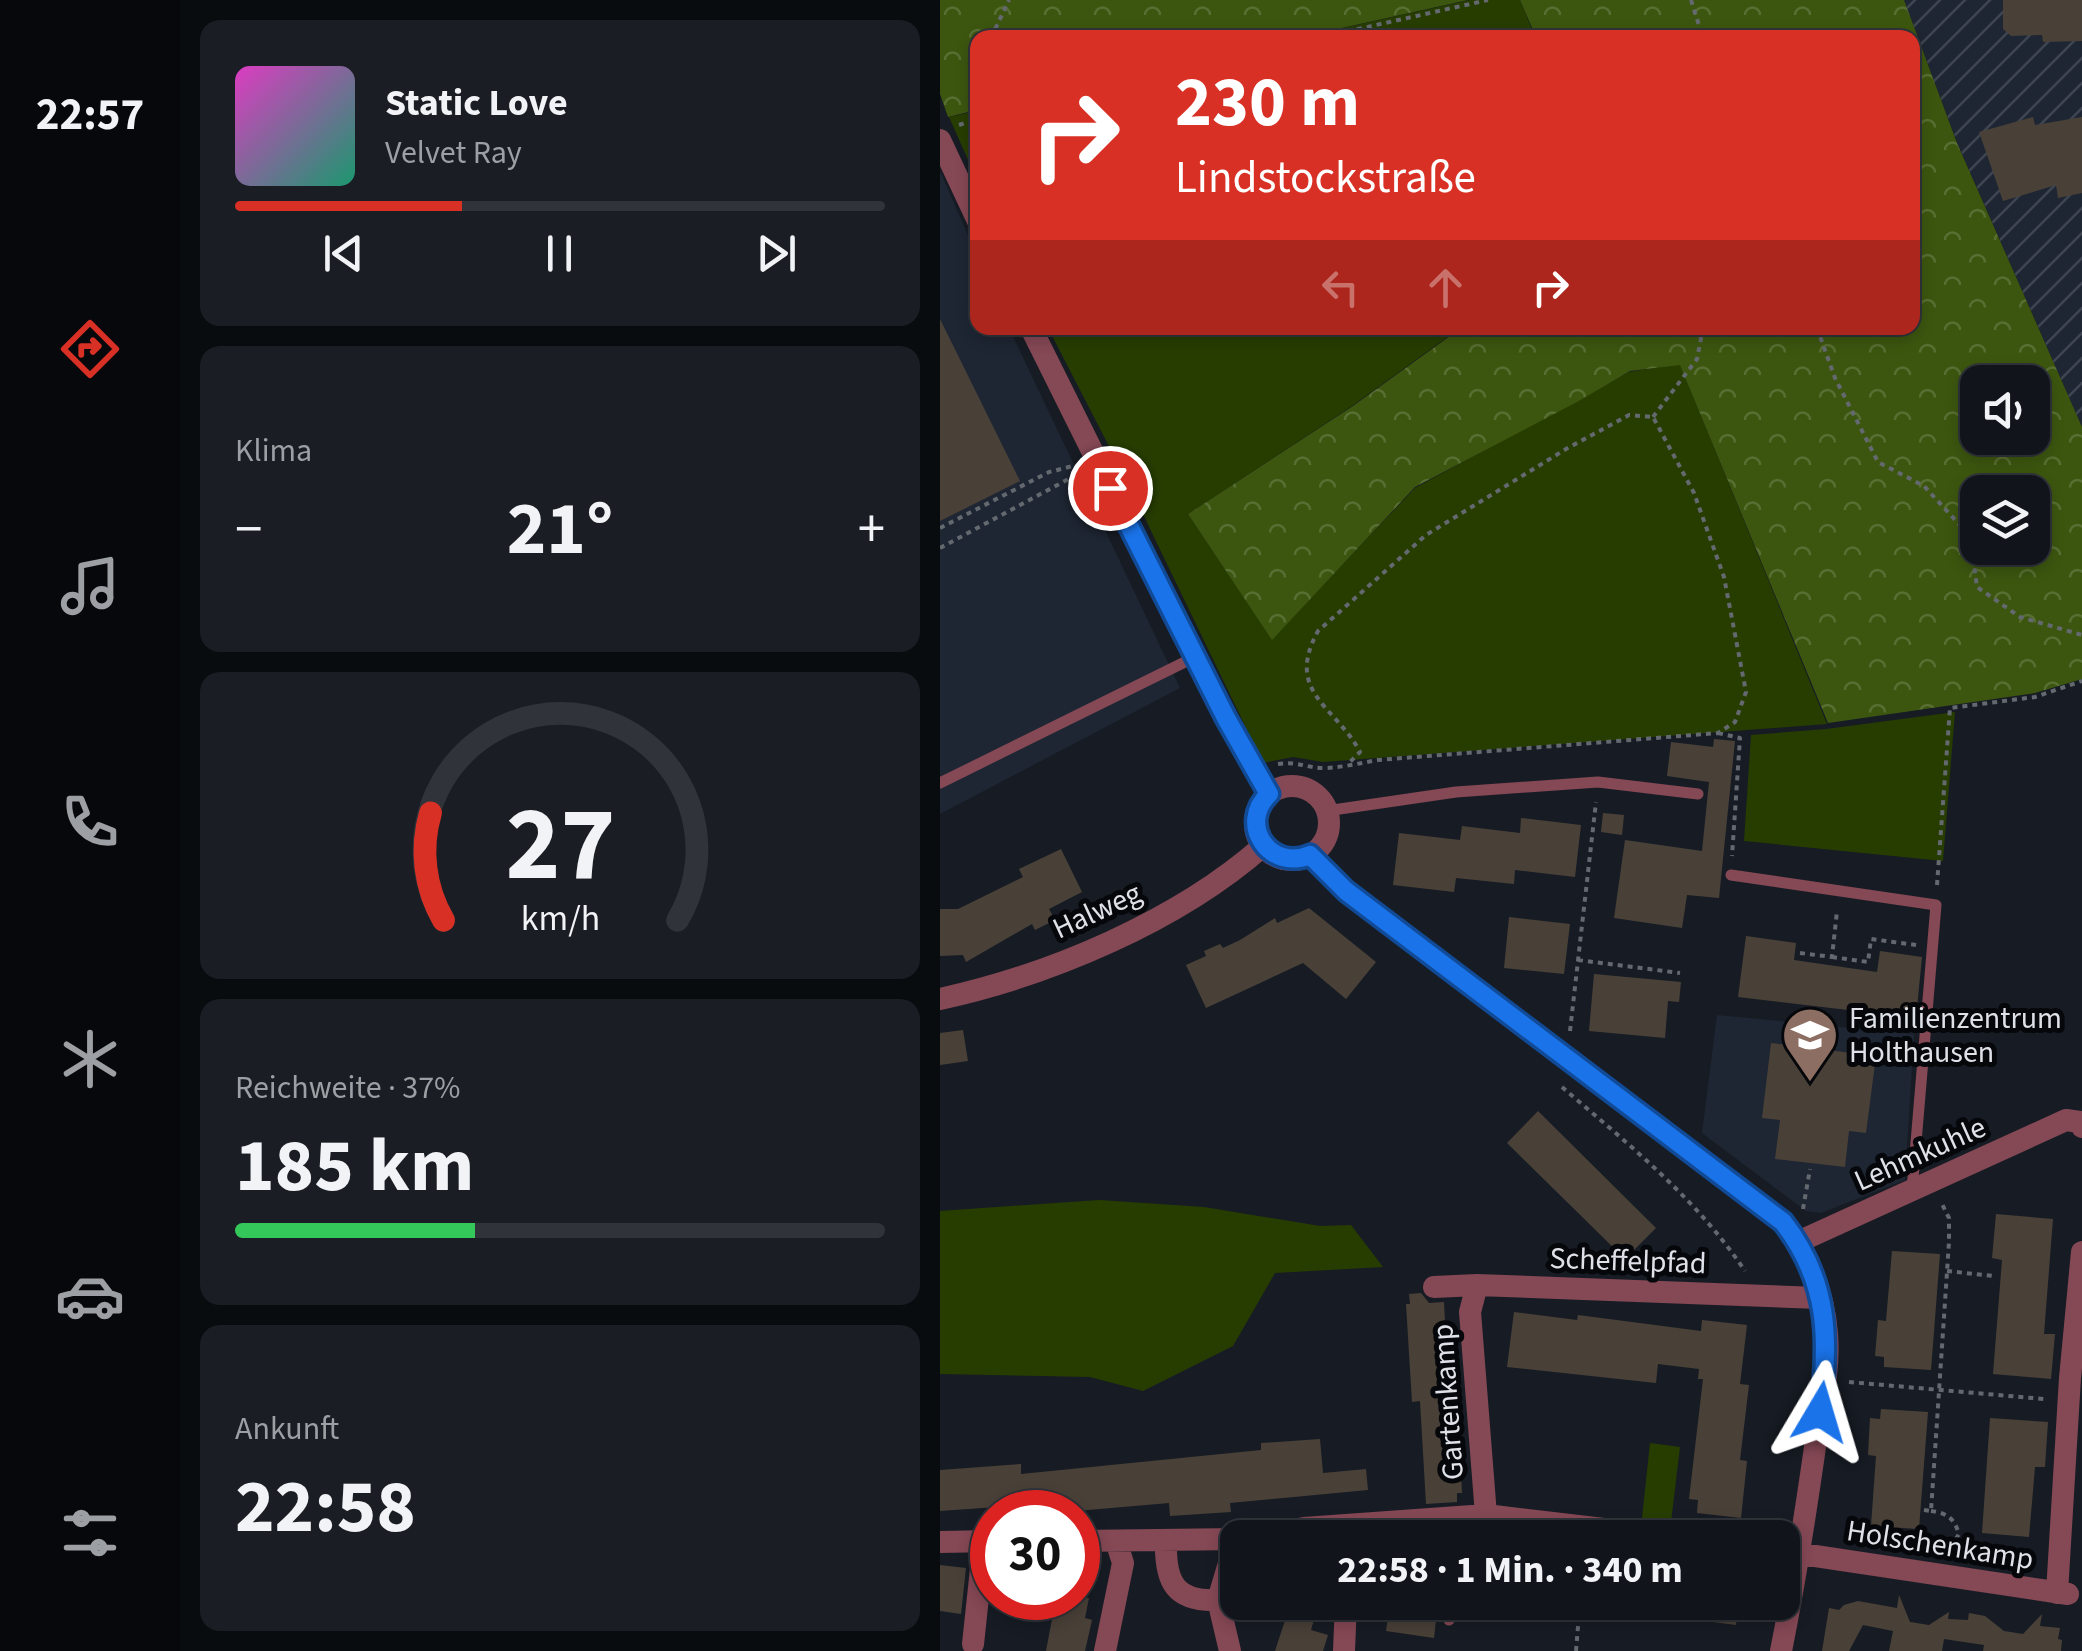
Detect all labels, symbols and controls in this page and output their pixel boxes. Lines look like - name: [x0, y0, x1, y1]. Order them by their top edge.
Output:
- text: 230 m: [1175, 53, 1360, 153]
- icon: right: [1010, 70, 1140, 200]
- text: Static Love: [385, 76, 568, 130]
- text: 22:57: [36, 83, 144, 147]
- text: Velvet Ray: [385, 130, 522, 176]
- text: Lindstockstraße: [1175, 146, 1476, 210]
- icon: previous: [316, 226, 371, 281]
- icon: pause: [532, 226, 587, 281]
- icon: next: [749, 226, 804, 281]
- icon: left: [1313, 260, 1368, 315]
- icon: ahead: [1418, 260, 1473, 315]
- icon: right: [1523, 260, 1578, 315]
- icon: directions: [55, 314, 125, 384]
- map controls: [1960, 365, 2050, 565]
- button: sound: [1960, 365, 2050, 455]
- text: Klima: [235, 428, 312, 474]
- pin: [1068, 446, 1153, 531]
- icon: arrive: [1083, 461, 1138, 516]
- button: layers: [1960, 475, 2050, 565]
- text: 21°: [507, 476, 613, 583]
- text: −: [235, 491, 262, 569]
- text: +: [858, 491, 885, 569]
- icon: music: [55, 551, 125, 621]
- text: 27: [505, 772, 615, 920]
- icon: phone: [55, 787, 125, 857]
- street label: Halweg: [1046, 872, 1148, 950]
- text: km/h: [520, 893, 600, 944]
- place label: Familienzentrum Holthausen: [1849, 997, 2062, 1074]
- school or university icon: Familienzentrum Holthausen: [1780, 1005, 1840, 1084]
- icon: climate: [55, 1024, 125, 1094]
- text: Reichweite · 37%: [235, 1065, 460, 1111]
- street label: Lehmkuhle: [1847, 1106, 1993, 1202]
- text: 185 km: [235, 1113, 474, 1220]
- street label: Scheffelpfad: [1549, 1237, 1707, 1285]
- icon: car: [55, 1261, 125, 1331]
- street label: Gartenkamp: [1421, 1323, 1475, 1481]
- position arrow: [1768, 1360, 1872, 1464]
- text: Ankunft: [235, 1406, 339, 1452]
- text: 22:58: [235, 1454, 416, 1561]
- speed limit sign: 30: [970, 1490, 1100, 1620]
- icon: filters: [55, 1498, 125, 1568]
- street label: Holschenkamp: [1844, 1509, 2036, 1581]
- text: 22:58 · 1 Min. · 340 m: [1337, 1543, 1683, 1597]

